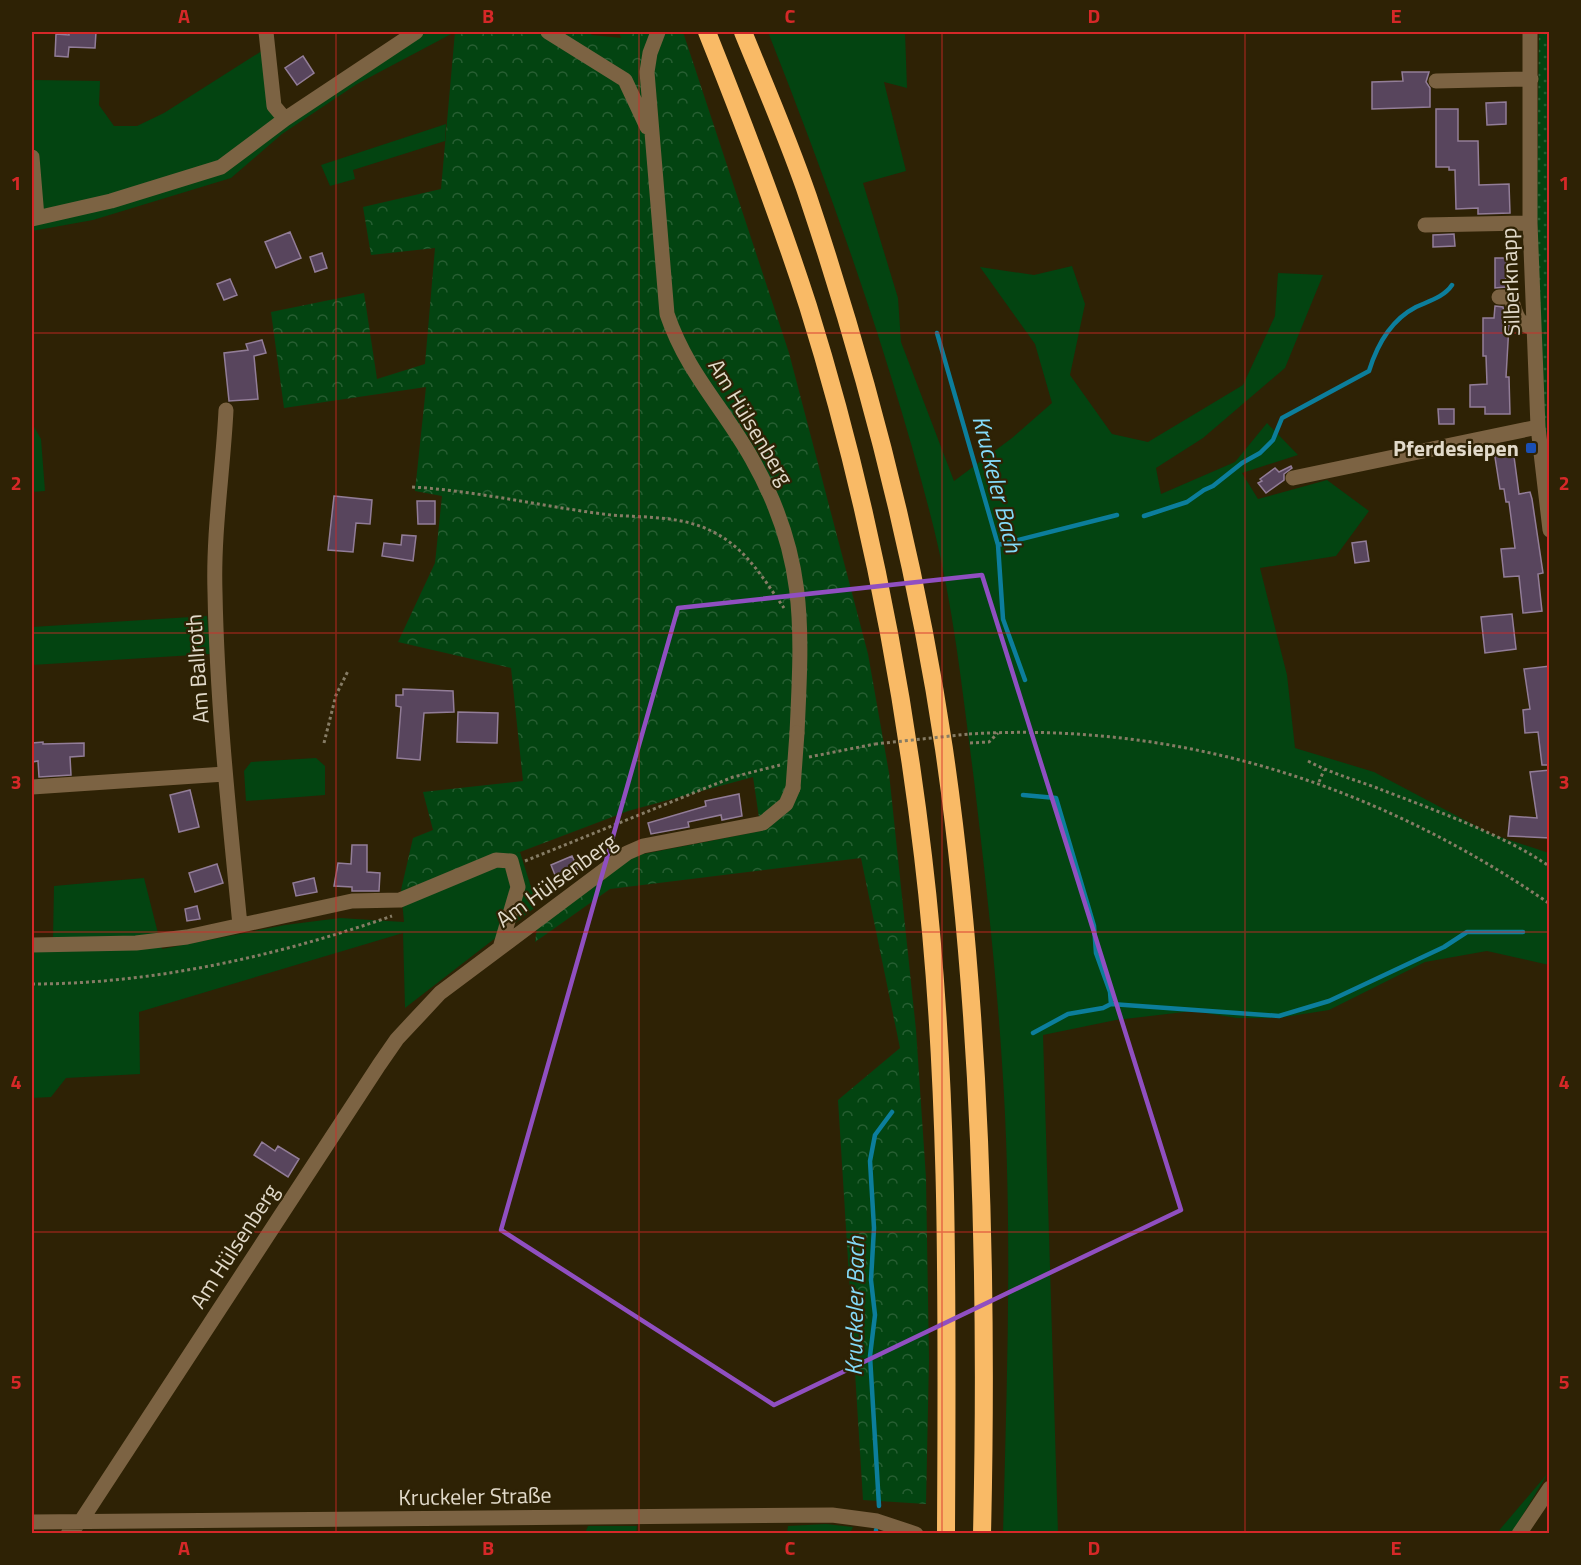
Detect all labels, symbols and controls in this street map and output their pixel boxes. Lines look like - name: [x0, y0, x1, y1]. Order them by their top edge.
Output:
- text: A: [178, 0, 190, 31]
- text: B: [482, 0, 494, 31]
- text: C: [785, 0, 796, 31]
- text: D: [1088, 0, 1100, 31]
- text: E: [1390, 0, 1402, 31]
- text: 1: [10, 167, 22, 198]
- text: 1: [1558, 167, 1570, 198]
- street label: Silberknapp: [1491, 227, 1529, 337]
- street label: Am Hülsenberg: [700, 352, 802, 492]
- water label: Kruckeler Bach: [964, 412, 1033, 557]
- place label: Pferdesiepen: [1393, 431, 1519, 465]
- marker: Pferdesiepen: [1524, 441, 1538, 455]
- text: 2: [10, 467, 22, 498]
- text: 2: [1558, 467, 1570, 498]
- street label: Am Ballroth: [176, 613, 218, 725]
- text: 3: [10, 766, 22, 797]
- text: 3: [1558, 766, 1570, 797]
- street label: Am Hülsenberg: [488, 824, 624, 936]
- text: 4: [10, 1066, 22, 1097]
- text: 4: [1558, 1066, 1570, 1097]
- street label: Am Hülsenberg: [181, 1177, 287, 1315]
- water label: Kruckeler Bach: [835, 1235, 873, 1376]
- text: 5: [10, 1366, 22, 1397]
- text: 5: [1558, 1366, 1570, 1397]
- street label: Kruckeler Straße: [398, 1478, 552, 1514]
- text: A: [178, 1532, 190, 1563]
- text: B: [482, 1532, 494, 1563]
- text: C: [785, 1532, 796, 1563]
- text: D: [1088, 1532, 1100, 1563]
- text: E: [1390, 1532, 1402, 1563]

